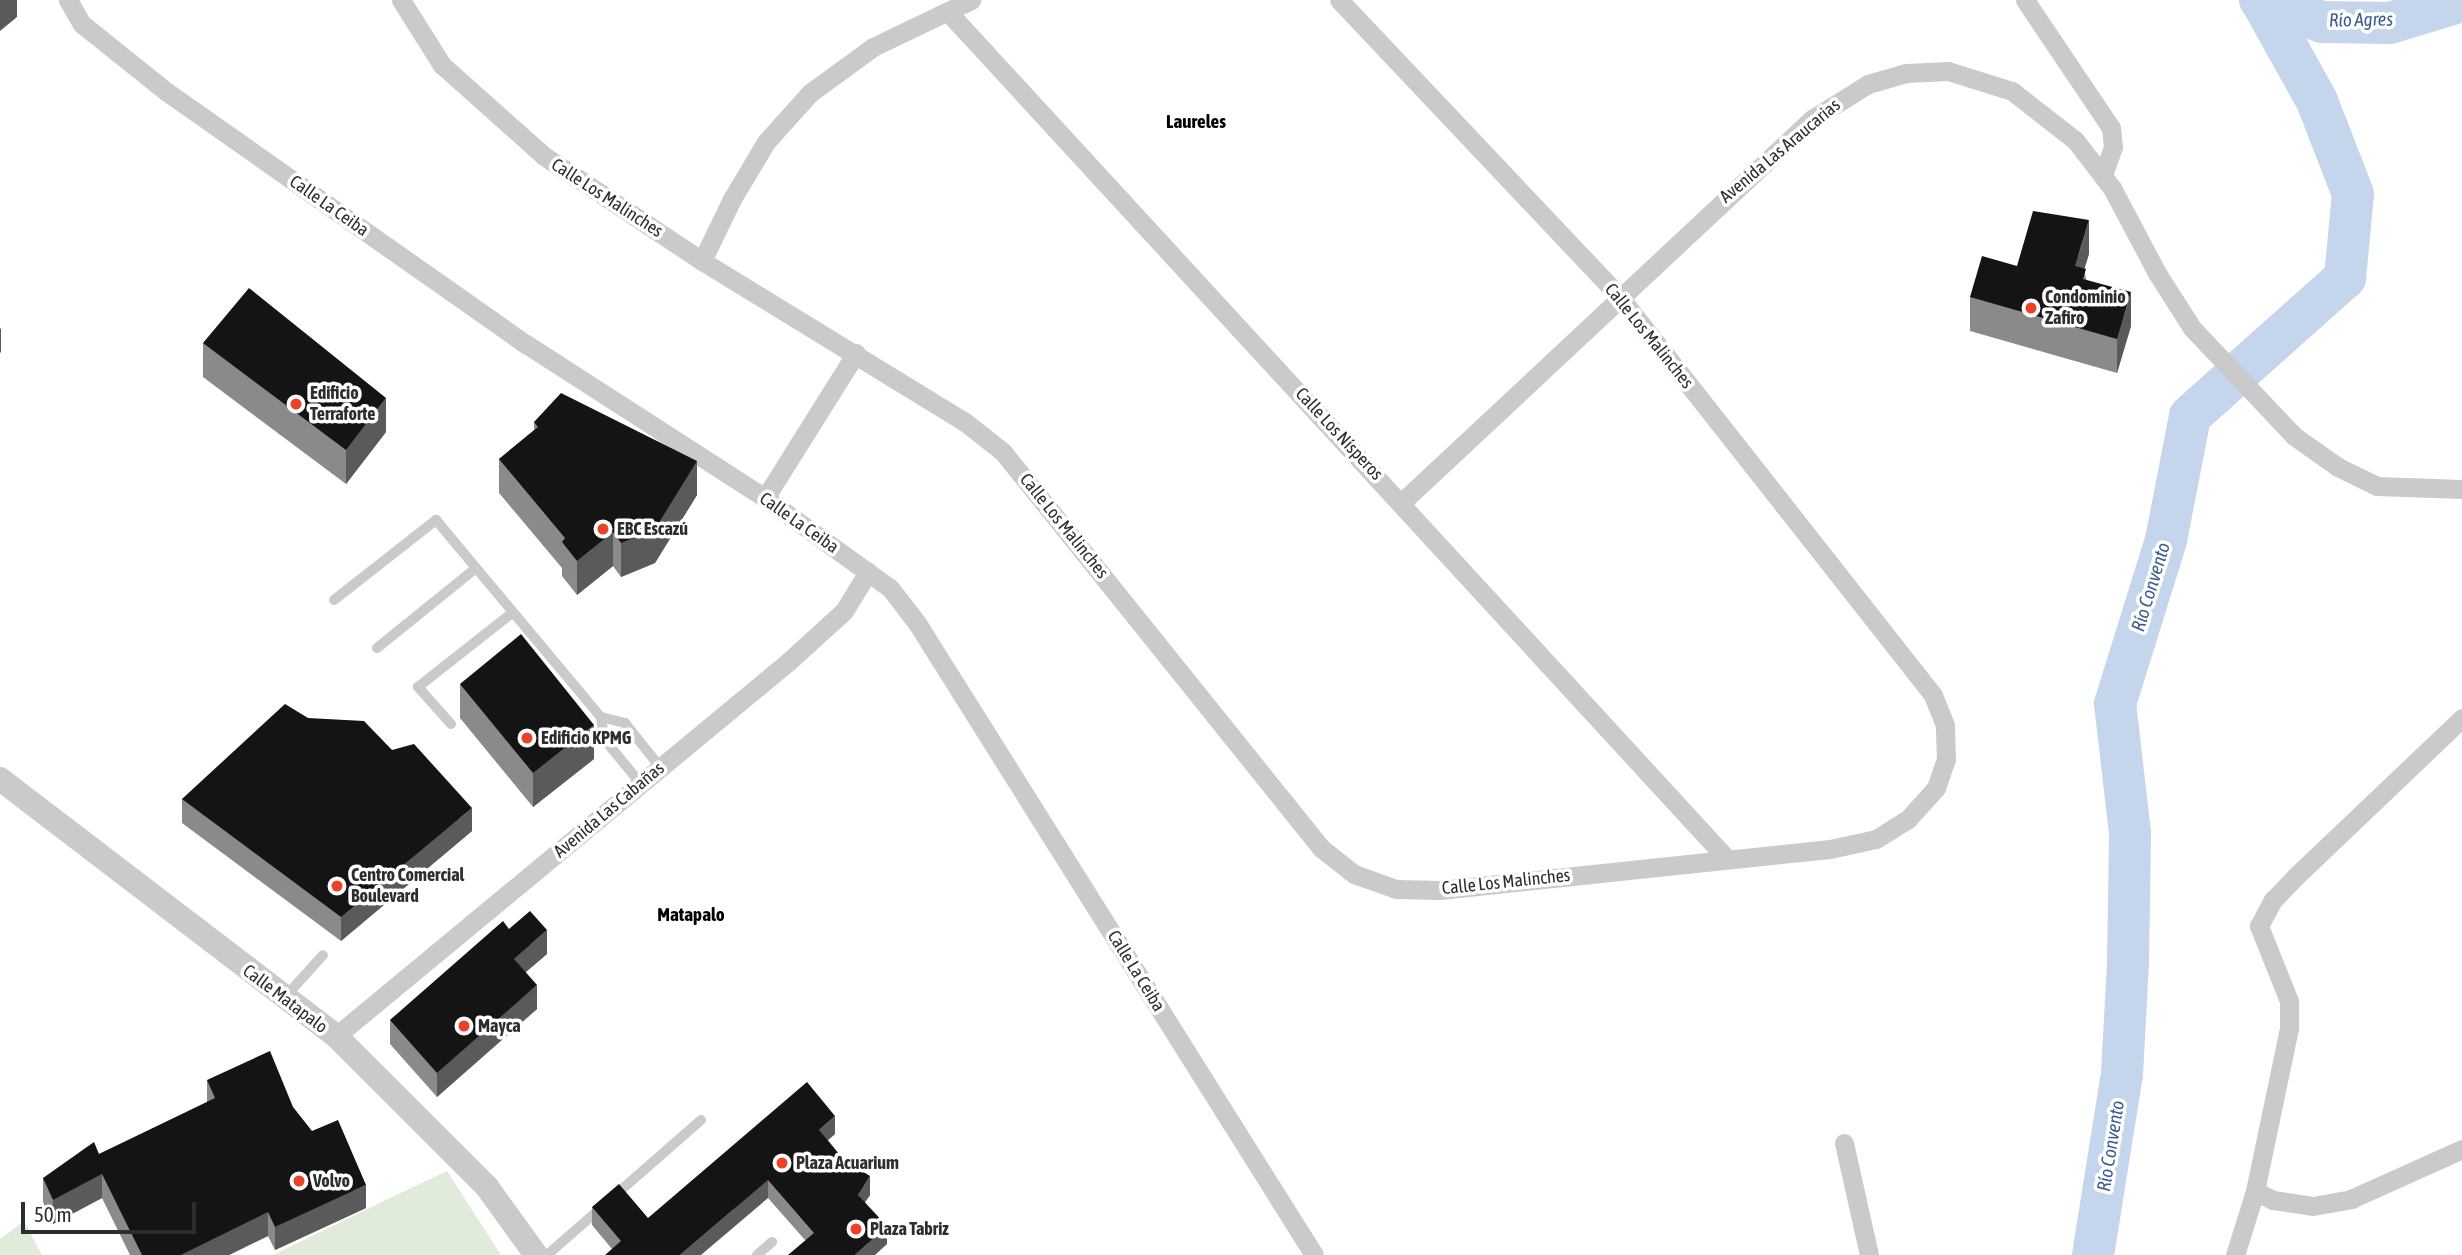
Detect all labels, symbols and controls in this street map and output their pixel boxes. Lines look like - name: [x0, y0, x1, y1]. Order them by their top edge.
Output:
- water label: Río Agres: [2329, 8, 2393, 32]
- street label: Avenida Las Araucarias: [1715, 94, 1845, 208]
- district label: Laureles: [1166, 111, 1226, 133]
- street label: Calle Los Malinches: [547, 154, 667, 242]
- street label: Calle La Ceiba: [285, 171, 373, 241]
- street label: Calle Los Malinches: [1600, 279, 1698, 393]
- place label: Condominio Zafiro: [2045, 287, 2126, 330]
- marker: Condominio Zafiro: [2023, 300, 2039, 316]
- place label: Edificio Terraforte: [310, 383, 375, 426]
- street label: Calle Los Nísperos: [1291, 383, 1387, 485]
- marker: Edificio Terraforte: [288, 396, 304, 412]
- street label: Calle Los Malinches: [1015, 469, 1113, 583]
- street label: Calle La Ceiba: [755, 488, 843, 558]
- place label: EBC Escazú: [617, 518, 688, 540]
- marker: EBC Escazú: [595, 521, 611, 537]
- water label: Río Convento: [2127, 540, 2175, 634]
- place label: Edificio KPMG: [541, 727, 631, 749]
- marker: Edificio KPMG: [519, 730, 535, 746]
- street label: Avenida Las Cabañas: [549, 758, 669, 862]
- place label: Centro Comercial Boulevard: [351, 865, 464, 908]
- street label: Calle Los Malinches: [1441, 865, 1571, 899]
- marker: Centro Comercial Boulevard: [329, 878, 345, 894]
- district label: Matapalo: [657, 904, 725, 926]
- street label: Calle La Ceiba: [1103, 926, 1169, 1016]
- street label: Calle Matapalo: [238, 960, 332, 1038]
- place label: Mayca: [478, 1015, 521, 1037]
- marker: Mayca: [456, 1018, 472, 1034]
- water label: Río Convento: [2093, 1099, 2129, 1193]
- place label: Plaza Acuarium: [796, 1152, 899, 1174]
- marker: Plaza Acuarium: [774, 1155, 790, 1171]
- place label: Volvo: [313, 1170, 350, 1192]
- marker: Volvo: [291, 1173, 307, 1189]
- scale bar: [24, 1188, 200, 1232]
- text: 50 m: [34, 1202, 72, 1226]
- place label: Plaza Tabriz: [870, 1218, 949, 1240]
- marker: Plaza Tabriz: [848, 1221, 864, 1237]

